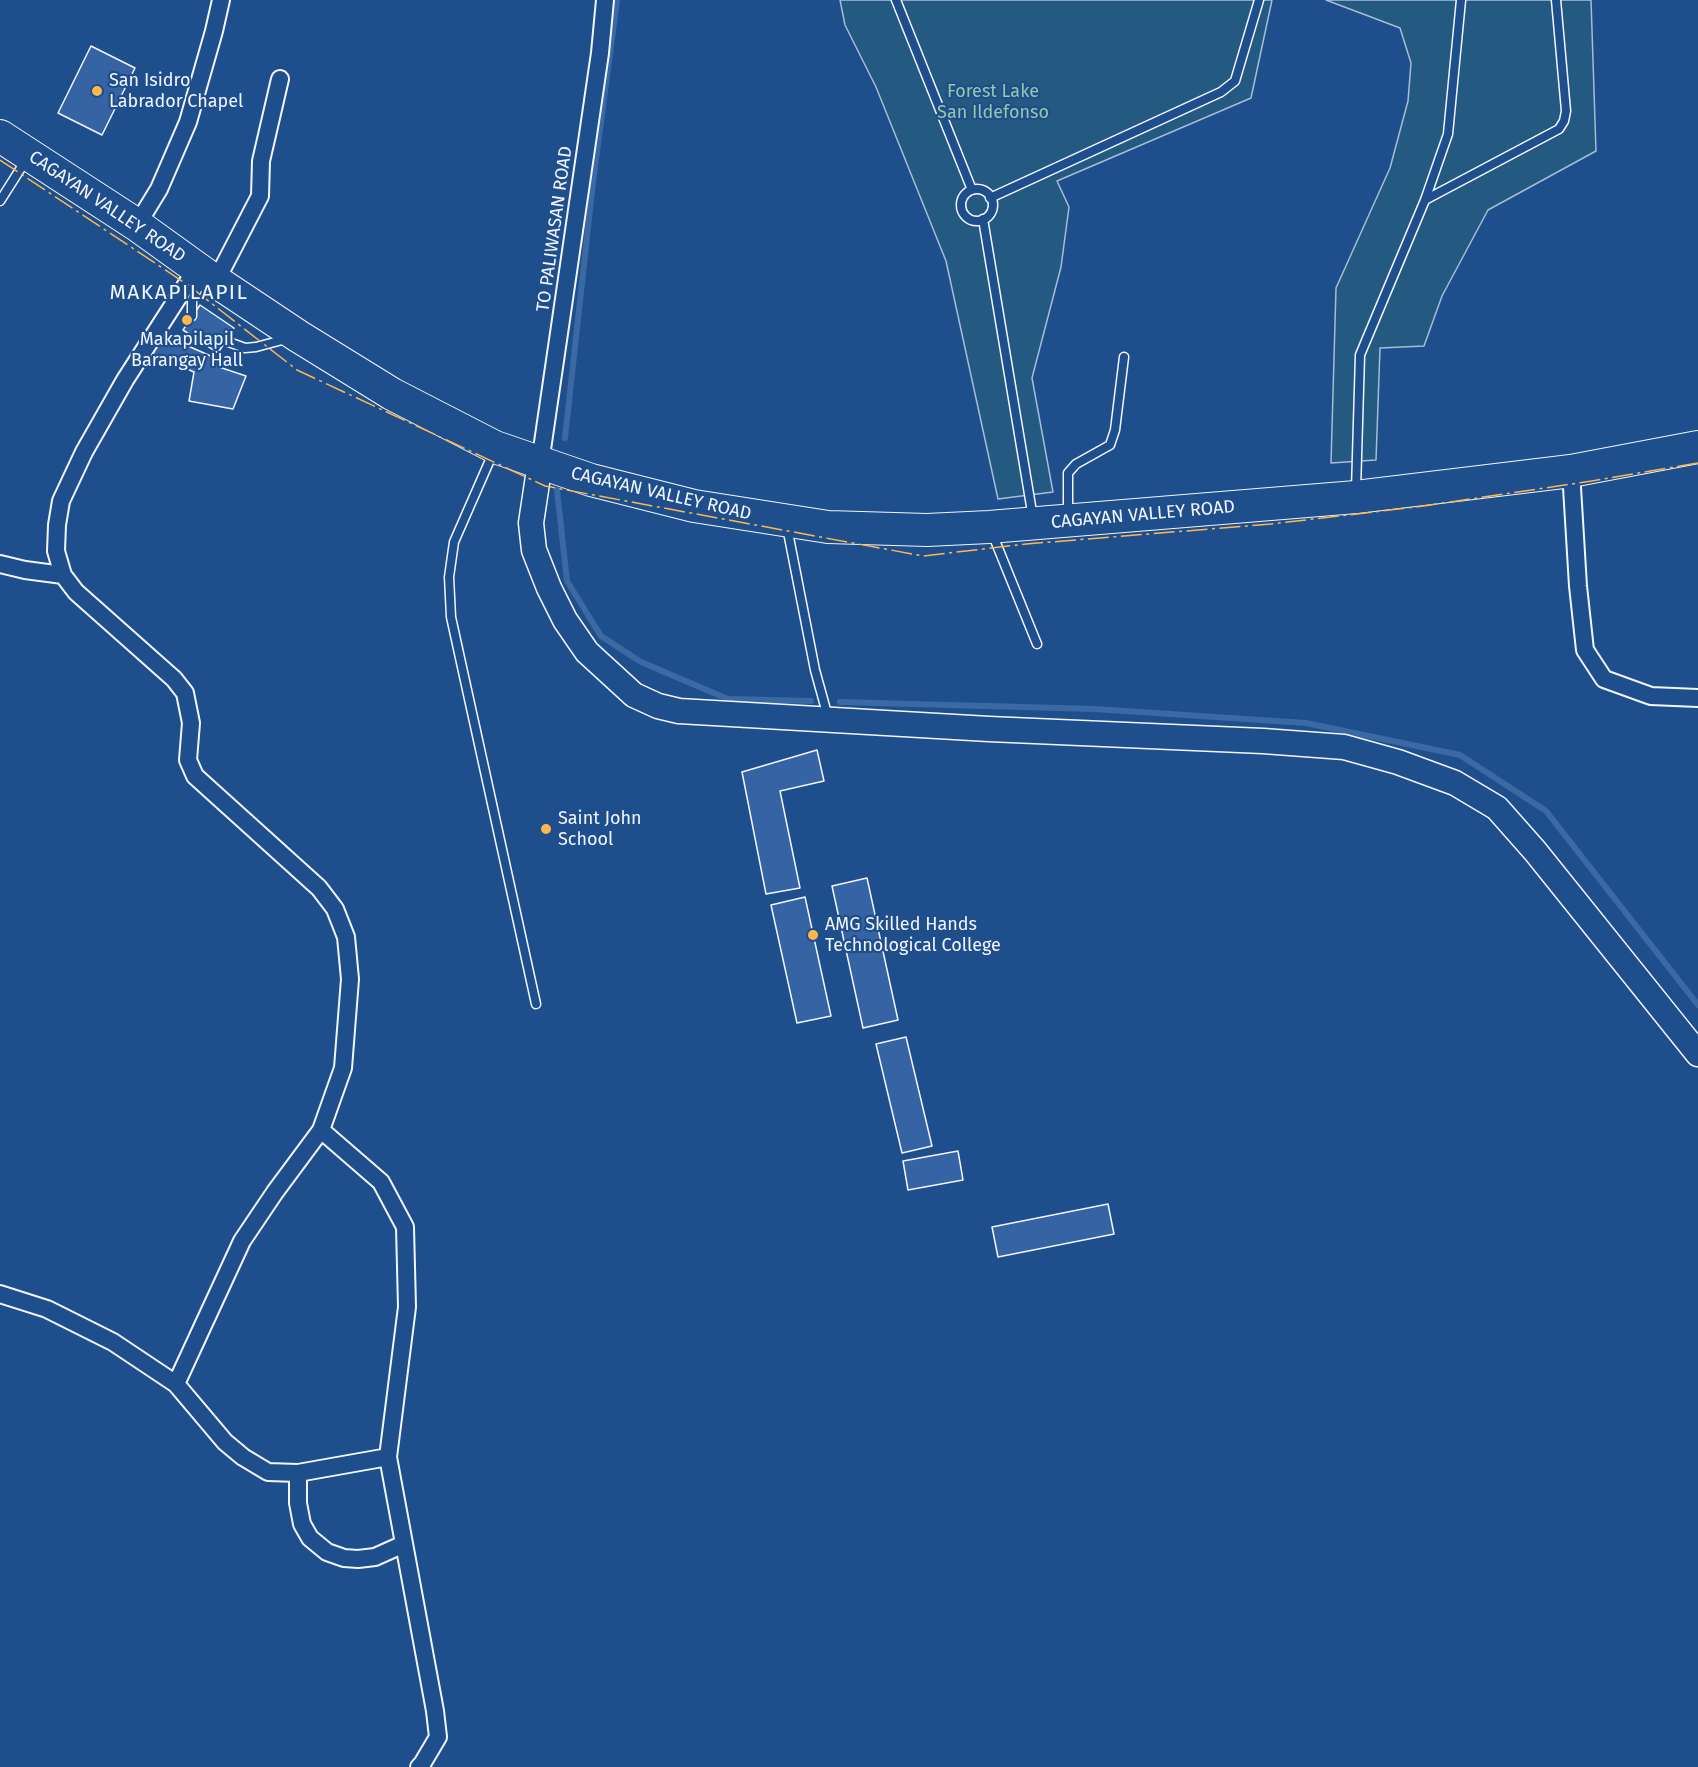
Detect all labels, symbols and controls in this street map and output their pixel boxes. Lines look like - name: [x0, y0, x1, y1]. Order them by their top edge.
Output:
- place label: San Isidro Labrador Chapel: [109, 70, 243, 112]
- park label: Forest Lake San Ildefonso: [937, 81, 1049, 124]
- marker: San Isidro Labrador Chapel: [90, 84, 104, 98]
- street label: TO PALIWASAN ROAD: [533, 145, 577, 313]
- street label: CAGAYAN VALLEY ROAD: [24, 146, 190, 268]
- district label: MAKAPILAPIL: [109, 280, 249, 306]
- marker: Makapilapil Barangay Hall: [180, 313, 194, 327]
- place label: Makapilapil Barangay Hall: [131, 329, 243, 372]
- street label: CAGAYAN VALLEY ROAD: [569, 463, 753, 525]
- street label: CAGAYAN VALLEY ROAD: [1050, 496, 1236, 534]
- place label: Saint John School: [558, 808, 642, 850]
- marker: Saint John School: [539, 822, 553, 836]
- place label: AMG Skilled Hands Technological College: [825, 914, 1001, 956]
- marker: AMG Skilled Hands Technological College: [806, 928, 820, 942]

